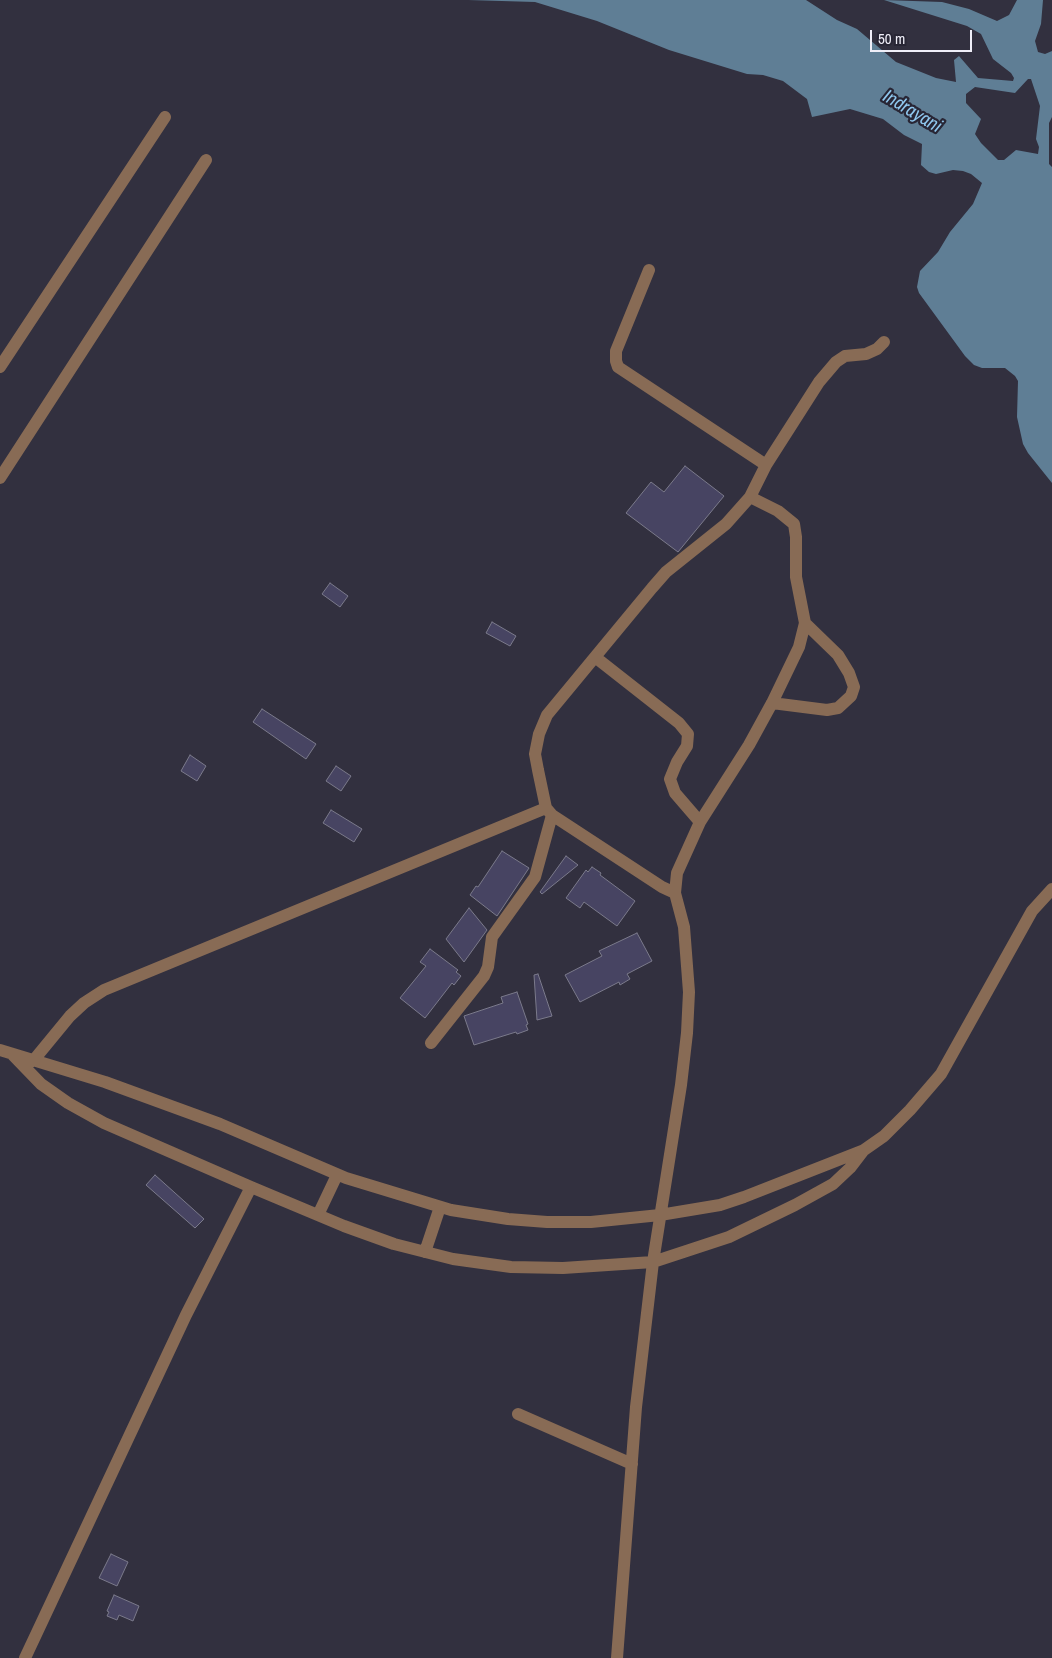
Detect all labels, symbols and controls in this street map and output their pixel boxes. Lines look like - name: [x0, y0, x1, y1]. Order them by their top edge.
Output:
- scale bar: [872, 20, 974, 52]
- text: 50 m: [878, 28, 905, 49]
- water label: Indrayani: [878, 85, 946, 139]

